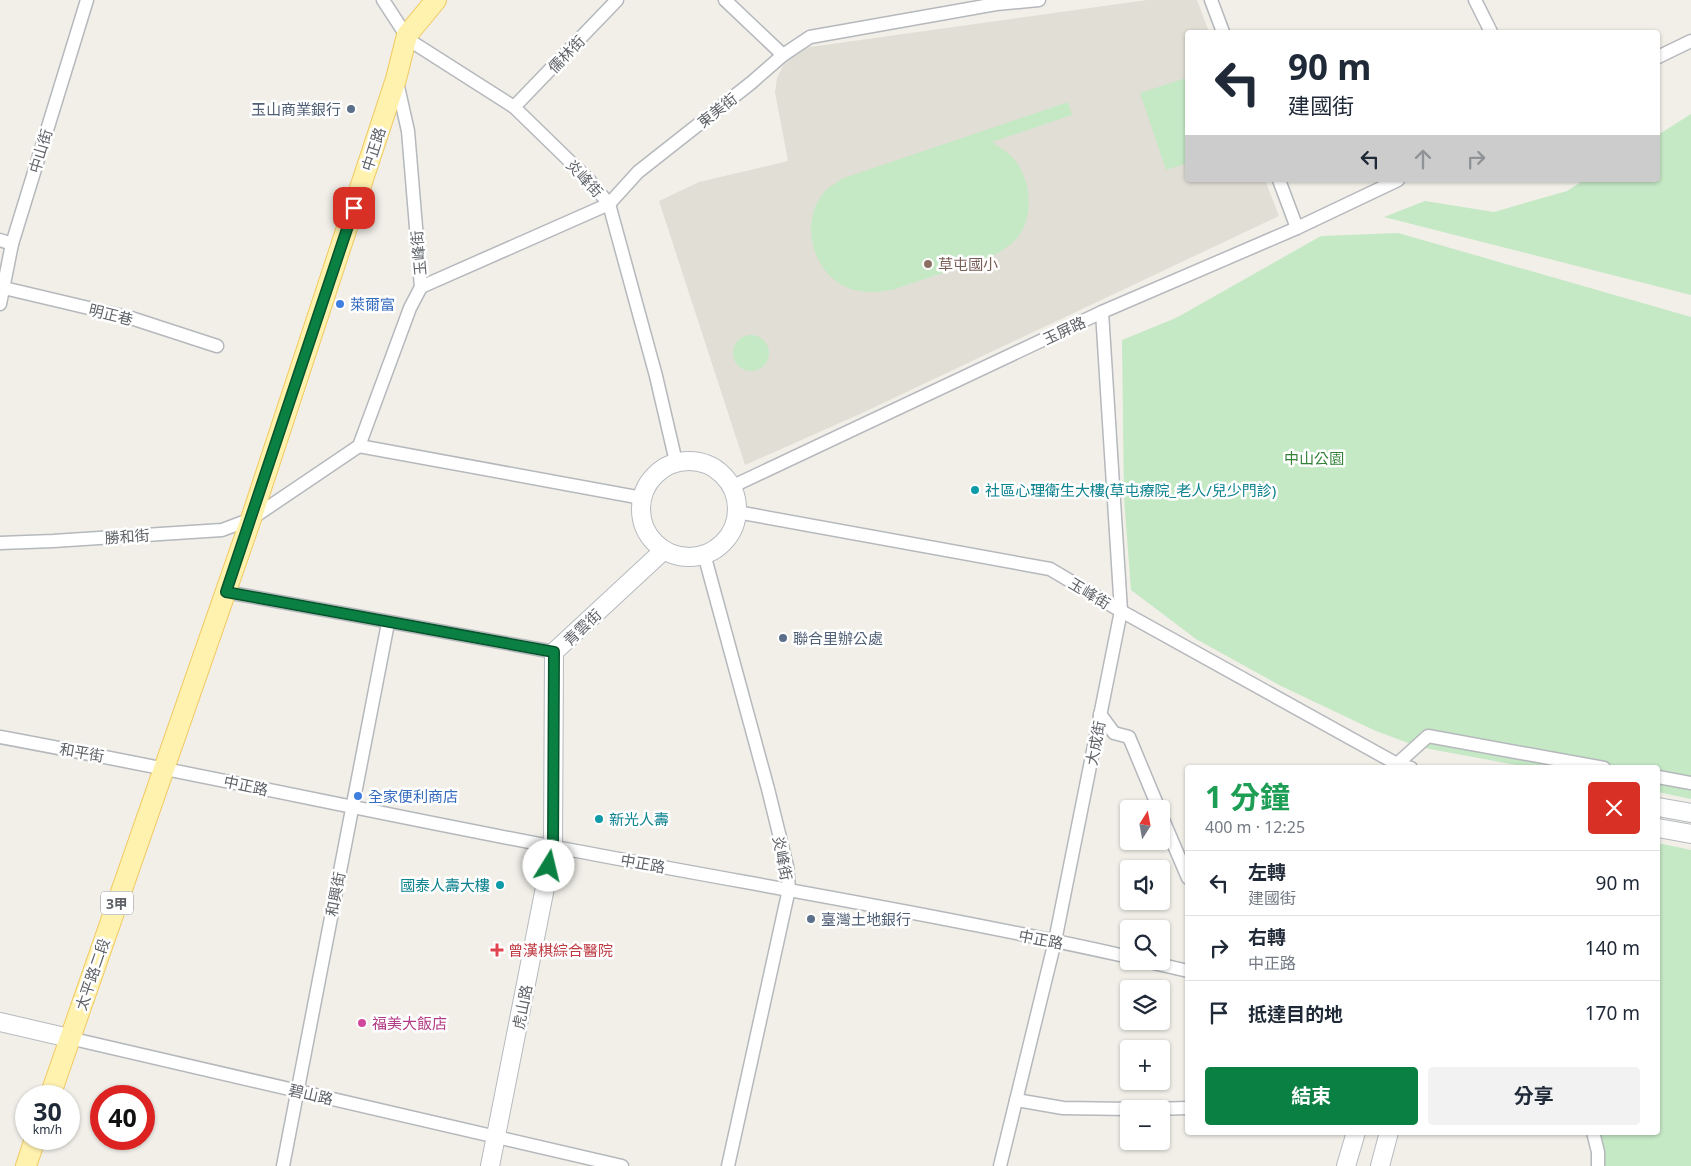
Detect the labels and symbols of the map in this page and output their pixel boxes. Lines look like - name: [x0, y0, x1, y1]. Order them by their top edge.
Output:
- street label: 儒林街: [543, 31, 589, 77]
- street label: 東美街: [693, 88, 741, 132]
- place label: 玉山商業銀行: [251, 99, 341, 119]
- marker: 玉山商業銀行: [345, 103, 357, 115]
- street label: 中正路: [357, 125, 389, 173]
- street label: 中山街: [24, 127, 56, 175]
- street label: 炎峰街: [562, 155, 608, 201]
- pin: [333, 187, 375, 229]
- street label: 玉峰街: [406, 230, 430, 276]
- place label: 草屯國小: [938, 254, 998, 274]
- marker: 草屯國小: [922, 258, 934, 270]
- place label: 萊爾富: [350, 294, 395, 314]
- marker: 萊爾富: [334, 298, 346, 310]
- street label: 明正巷: [87, 299, 135, 329]
- street label: 玉屏路: [1039, 311, 1089, 349]
- park label: 中山公園: [1284, 448, 1344, 468]
- place label: 社區心理衛生大樓(草屯療院_老人/兒少門診): [985, 480, 1276, 500]
- marker: 社區心理衛生大樓(草屯療院_老人/兒少門診): [969, 484, 981, 496]
- street label: 勝和街: [104, 524, 150, 548]
- street label: 玉峰街: [1066, 573, 1114, 613]
- street label: 青雲街: [559, 604, 605, 650]
- place label: 聯合里辦公處: [793, 628, 883, 648]
- marker: 聯合里辦公處: [777, 632, 789, 644]
- street label: 大成街: [1081, 719, 1109, 767]
- street label: 和平街: [58, 738, 106, 766]
- street label: 中正路: [222, 771, 270, 799]
- place label: 全家便利商店: [368, 786, 458, 806]
- marker: 全家便利商店: [352, 790, 364, 802]
- north arrow: [1120, 800, 1170, 850]
- place label: 新光人壽: [609, 809, 669, 829]
- marker: 新光人壽: [593, 813, 605, 825]
- street label: 炎峰街: [769, 834, 797, 882]
- position arrow: [522, 839, 574, 891]
- street label: 中正路: [619, 849, 667, 877]
- street label: 和興街: [321, 870, 349, 918]
- place label: 國泰人壽大樓: [400, 875, 490, 895]
- marker: 國泰人壽大樓: [494, 879, 506, 891]
- road number: 3甲: [101, 891, 133, 914]
- place label: 臺灣土地銀行: [821, 909, 911, 929]
- marker: 臺灣土地銀行: [805, 913, 817, 925]
- street label: 中正路: [1017, 925, 1065, 953]
- street label: 太平路二段: [70, 935, 114, 1013]
- place label: 曾漢棋綜合醫院: [508, 940, 613, 960]
- marker: 曾漢棋綜合醫院: [490, 943, 504, 957]
- street label: 虎山路: [508, 983, 536, 1031]
- place label: 福美大飯店: [372, 1013, 447, 1033]
- marker: 福美大飯店: [356, 1017, 368, 1029]
- street label: 碧山路: [287, 1079, 335, 1109]
- speed limit sign: 40: [90, 1085, 155, 1150]

